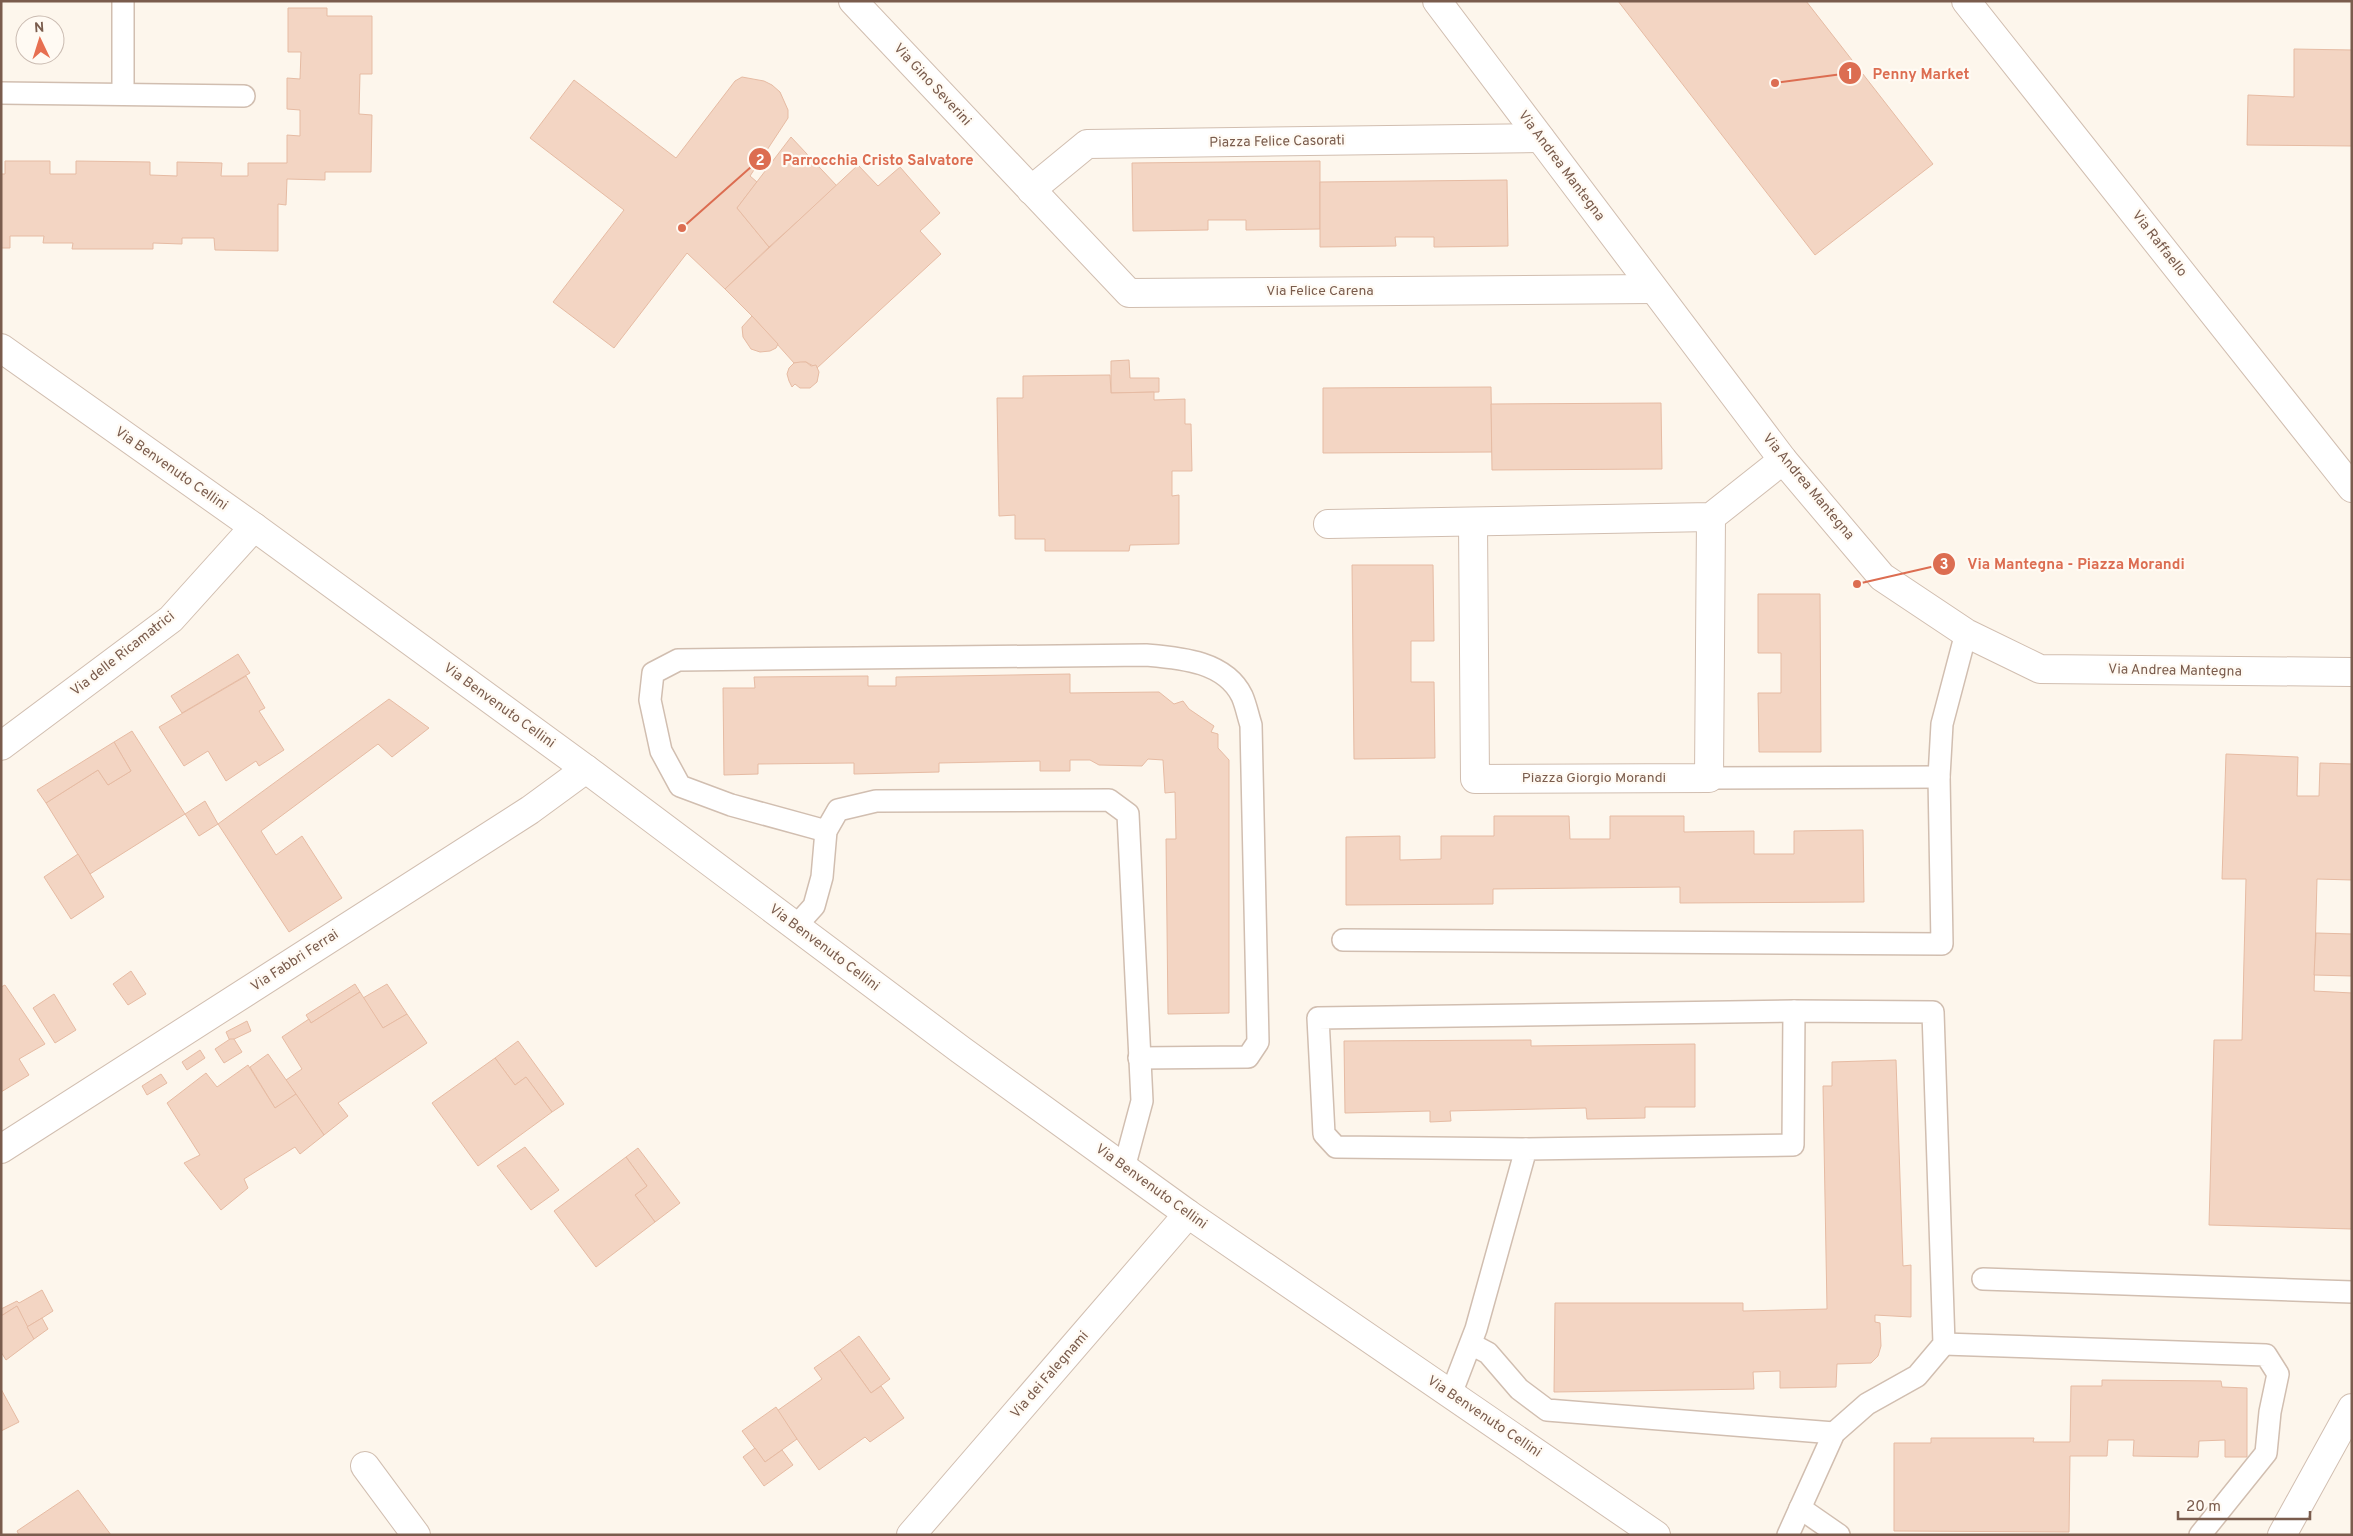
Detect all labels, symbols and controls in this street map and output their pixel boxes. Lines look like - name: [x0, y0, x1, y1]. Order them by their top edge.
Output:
- north arrow: [15, 15, 65, 65]
- text: N: [34, 20, 45, 37]
- street label: Via Gino Severini: [890, 40, 974, 130]
- callout: Penny Market: [1837, 58, 1979, 88]
- text: 1: [1847, 66, 1853, 85]
- text: Penny Market: [1873, 66, 1969, 85]
- street label: Via Andrea Mantegna: [1514, 107, 1608, 225]
- street label: Piazza Felice Casorati: [1209, 132, 1345, 152]
- callout: Parrocchia Cristo Salvatore: [747, 144, 983, 174]
- text: 2: [755, 152, 765, 171]
- text: Parrocchia Cristo Salvatore: [782, 152, 974, 171]
- street label: Via Raffaello: [2128, 207, 2190, 281]
- street label: Via Felice Carena: [1266, 283, 1374, 300]
- street label: Via Benvenuto Cellini: [111, 424, 231, 514]
- street label: Via Andrea Mantegna: [1759, 430, 1857, 544]
- callout: Via Mantegna - Piazza Morandi: [1932, 549, 2194, 579]
- text: 3: [1940, 556, 1949, 575]
- text: Via Mantegna - Piazza Morandi: [1967, 556, 2185, 575]
- street label: Via delle Ricamatrici: [68, 608, 178, 700]
- street label: Via Benvenuto Cellini: [440, 660, 558, 752]
- street label: Via Andrea Mantegna: [2108, 661, 2242, 681]
- street label: Piazza Giorgio Morandi: [1522, 770, 1666, 787]
- street label: Via Benvenuto Cellini: [765, 901, 883, 995]
- street label: Via Fabbri Ferrai: [248, 926, 342, 996]
- street label: Via Benvenuto Cellini: [1092, 1141, 1210, 1233]
- street label: Via dei Falegnami: [1007, 1328, 1093, 1422]
- street label: Via Benvenuto Cellini: [1424, 1373, 1544, 1461]
- scale bar: [2178, 1488, 2310, 1520]
- text: 20 m: [2186, 1498, 2221, 1517]

